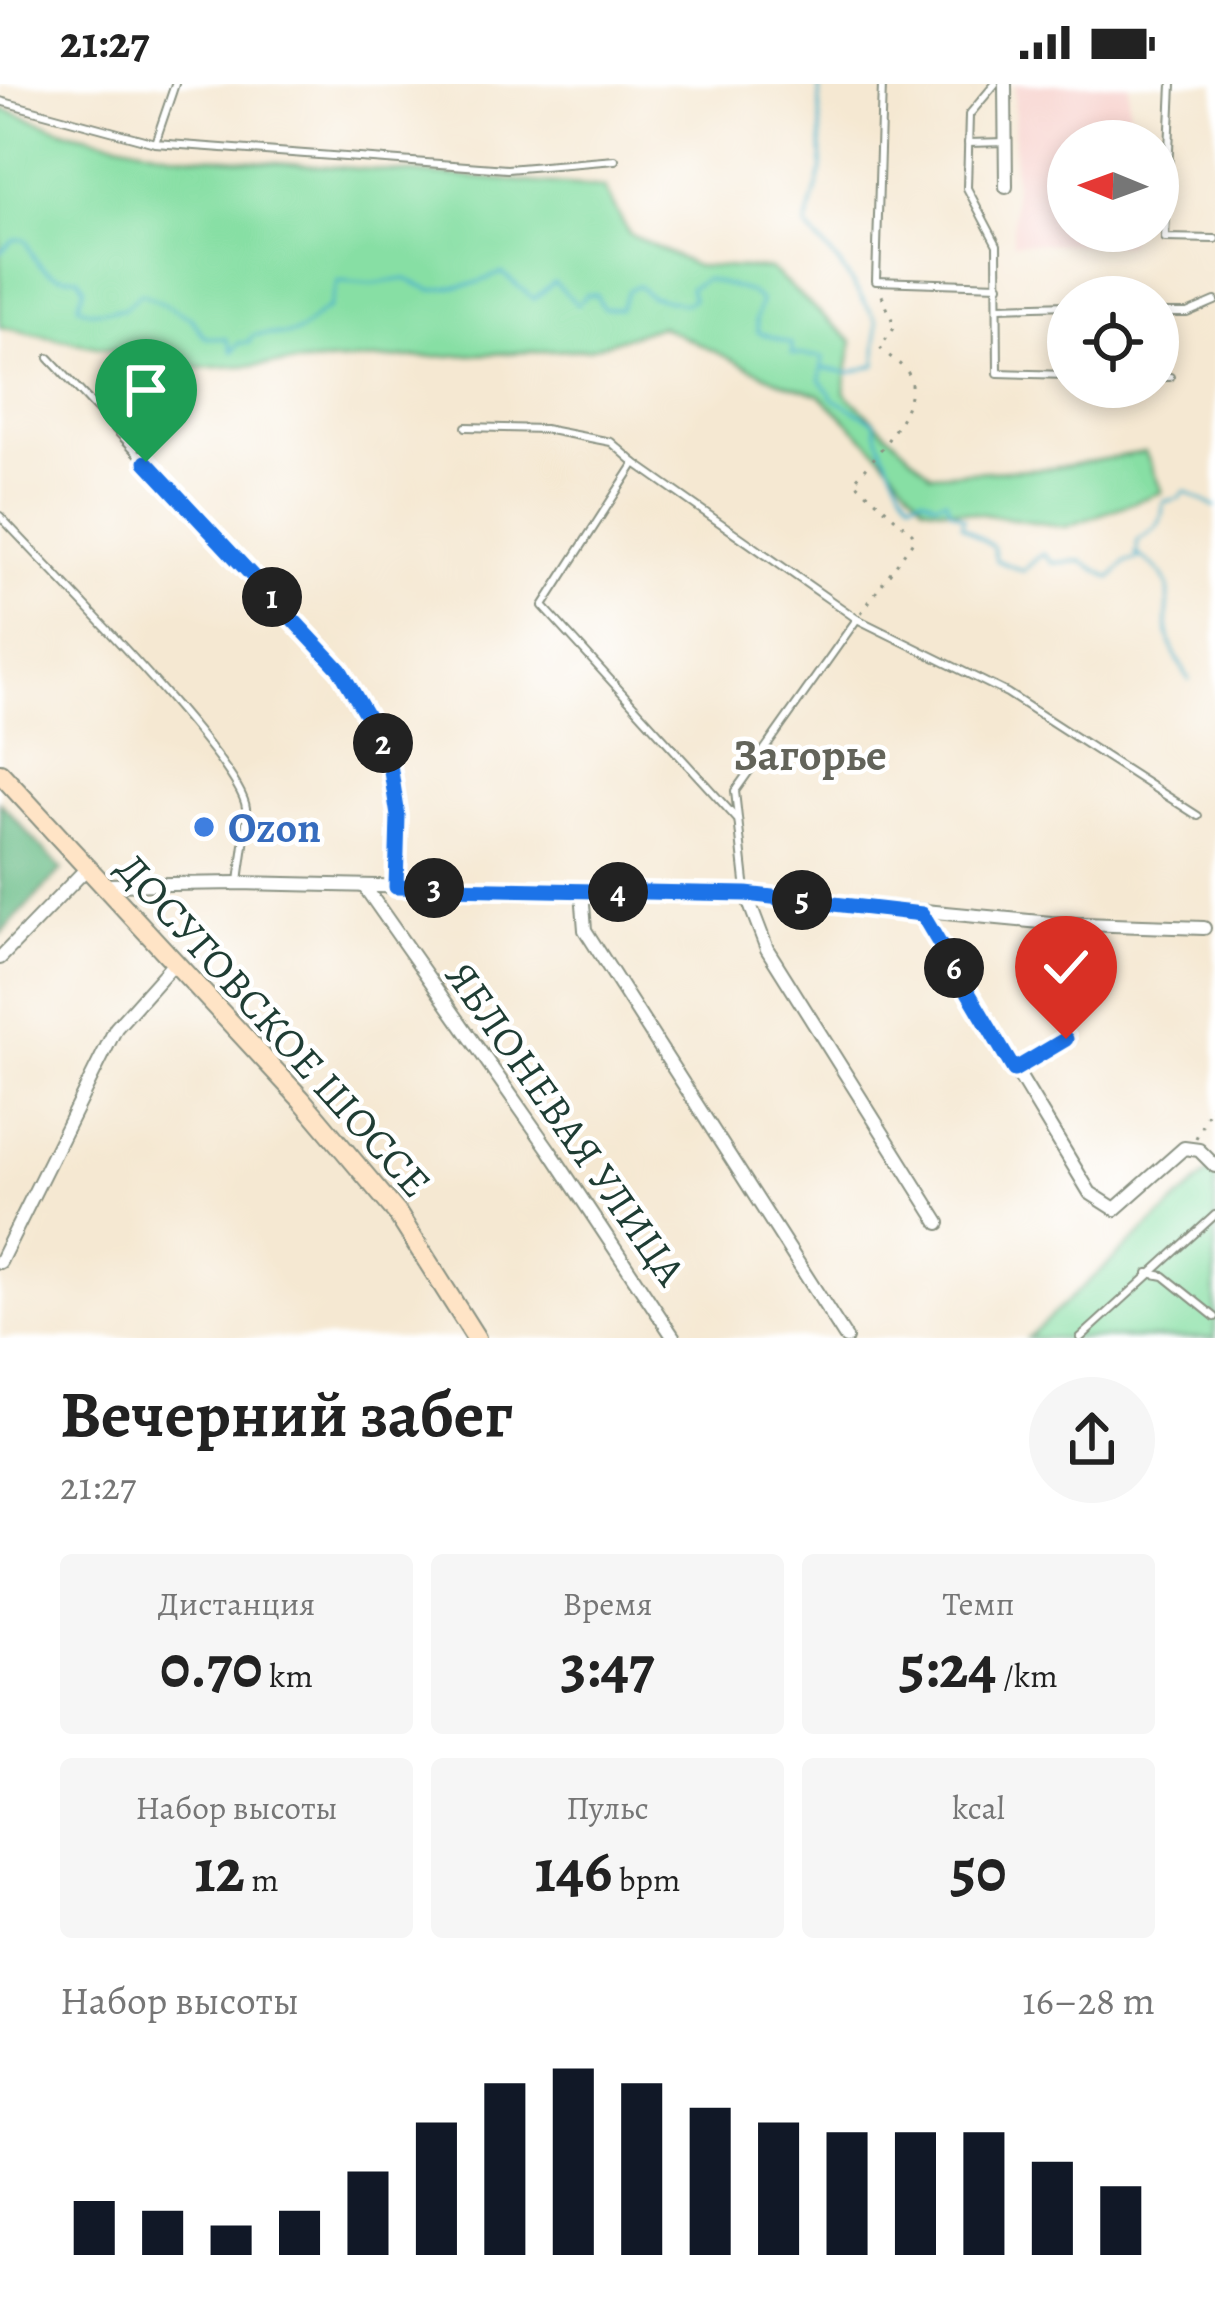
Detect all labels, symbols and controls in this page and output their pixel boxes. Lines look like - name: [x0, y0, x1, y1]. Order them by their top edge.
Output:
- text: 21:27: [60, 11, 150, 73]
- north arrow: [1047, 120, 1179, 252]
- map controls: [1047, 120, 1179, 408]
- button: locate: [1047, 276, 1179, 408]
- pin: [95, 339, 197, 462]
- icon: arrive: [113, 357, 179, 423]
- pin: 1: [242, 567, 302, 627]
- text: 1: [266, 574, 278, 619]
- pin: 2: [353, 713, 413, 773]
- text: 2: [375, 720, 391, 765]
- district label: Загорье: [733, 724, 887, 786]
- place label: Ozon: [228, 799, 321, 856]
- marker: Ozon: [191, 814, 217, 840]
- street label: ДОСУГОВСКОЕ ШОССЕ: [104, 840, 444, 1210]
- pin: 3: [404, 858, 464, 918]
- pin: 4: [588, 862, 648, 922]
- text: 3: [427, 865, 441, 910]
- text: 4: [610, 869, 626, 914]
- pin: 5: [772, 870, 832, 930]
- text: 5: [795, 877, 809, 922]
- pin: [1015, 916, 1117, 1039]
- icon: check: [1033, 934, 1099, 1000]
- pin: 6: [924, 938, 984, 998]
- text: 6: [946, 945, 962, 990]
- street label: ЯБЛОНЕВАЯ УЛИЦА: [433, 950, 700, 1297]
- text: Вечерний забег: [60, 1369, 513, 1459]
- button: share: [1029, 1377, 1155, 1503]
- text: 21:27: [60, 1459, 136, 1512]
- text: Дистанция: [158, 1581, 315, 1626]
- text: Время: [563, 1581, 652, 1626]
- text: Темп: [943, 1581, 1014, 1626]
- text: 0.70: [160, 1626, 263, 1708]
- text: 3:47: [561, 1626, 654, 1708]
- text: 5:24: [899, 1626, 996, 1708]
- text: km: [263, 1653, 313, 1698]
- text: /km: [996, 1653, 1058, 1698]
- text: Набор высоты: [135, 1785, 338, 1830]
- text: Пульс: [566, 1785, 649, 1830]
- text: kcal: [952, 1785, 1005, 1830]
- text: 12: [194, 1830, 245, 1912]
- text: 146: [535, 1830, 612, 1912]
- text: 50: [951, 1830, 1006, 1912]
- text: m: [245, 1857, 279, 1902]
- text: bpm: [612, 1857, 680, 1902]
- text: Набор высоты: [60, 1974, 299, 2027]
- text: 16–28 m: [1022, 1974, 1155, 2027]

